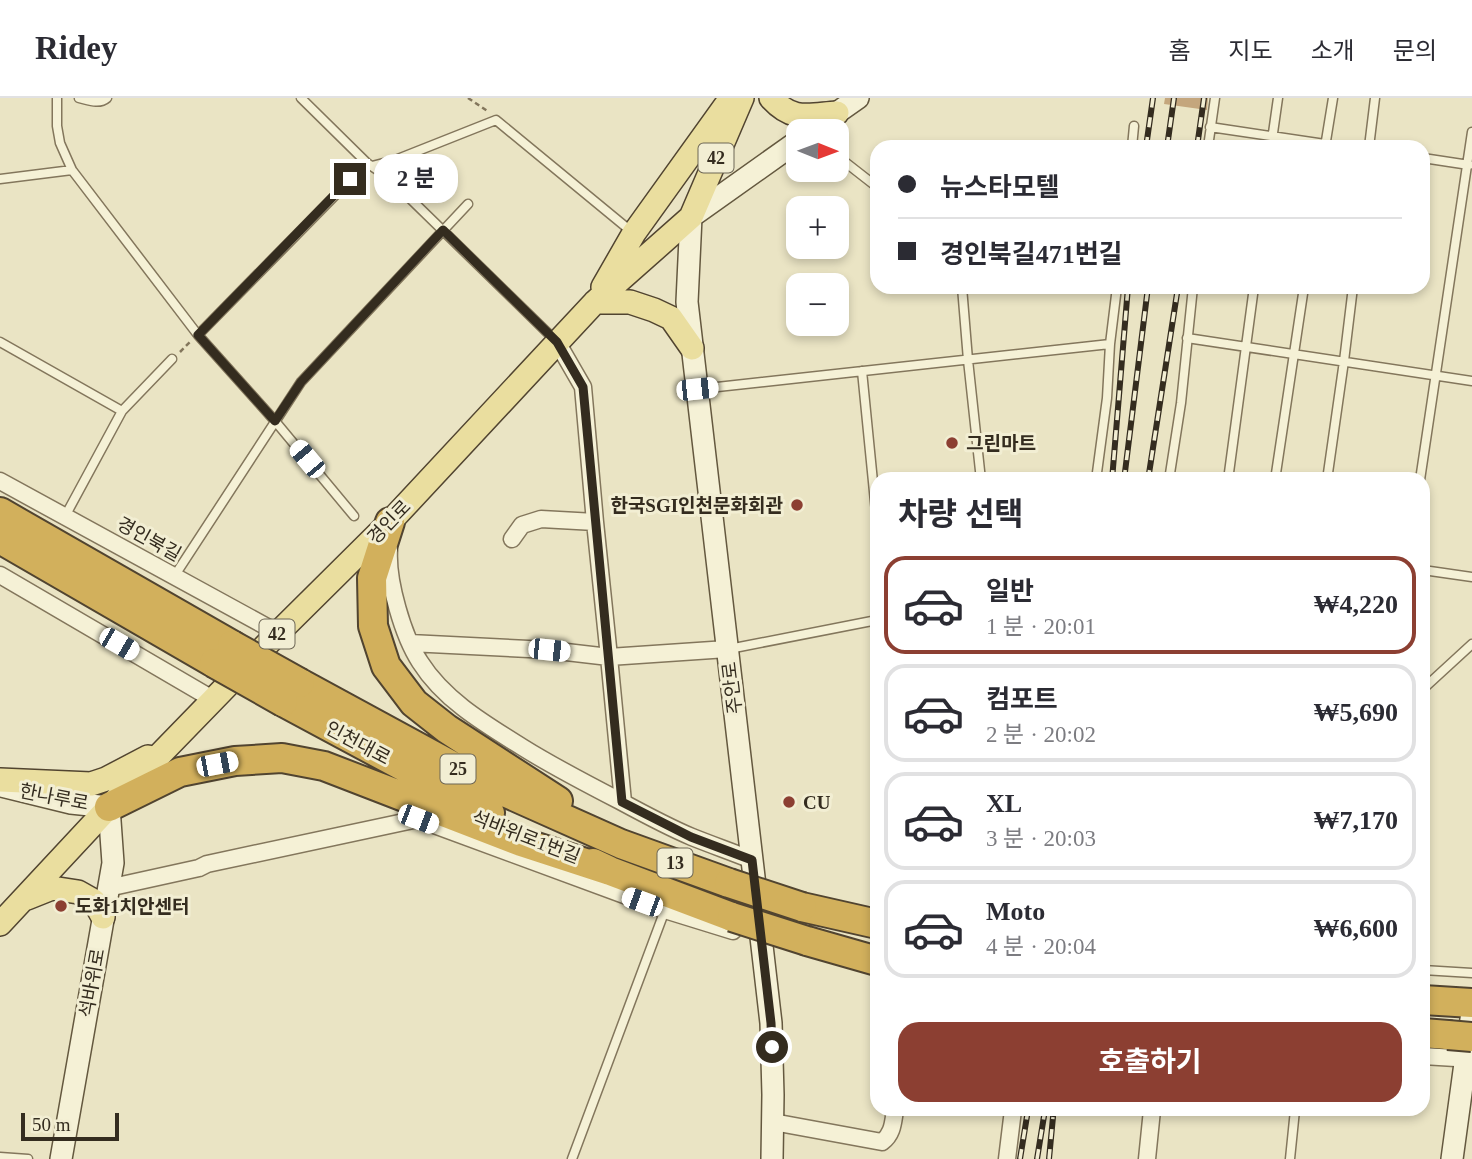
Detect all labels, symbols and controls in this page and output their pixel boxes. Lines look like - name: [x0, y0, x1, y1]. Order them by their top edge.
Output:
- text: Ridey: [35, 30, 118, 66]
- text: 홈: [1168, 38, 1190, 64]
- text: 지도: [1228, 38, 1273, 64]
- text: 소개: [1311, 38, 1355, 64]
- text: 문의: [1393, 38, 1437, 64]
- north arrow: [786, 119, 849, 182]
- map controls: [786, 119, 849, 336]
- road number: 42: [698, 144, 734, 172]
- callout: 2 분: [374, 154, 458, 204]
- route end: [334, 163, 366, 195]
- text: 2 분: [397, 166, 435, 191]
- text: 뉴스타모텔: [940, 173, 1060, 202]
- button: +: [786, 196, 849, 259]
- text: 경인북길471번길: [940, 240, 1123, 269]
- button: −: [786, 273, 849, 336]
- car: [676, 376, 719, 402]
- place label: 그린마트: [966, 433, 1036, 454]
- marker: 그린마트: [944, 435, 960, 451]
- car: [286, 436, 329, 482]
- place label: 한국SGI인천문화회관: [610, 495, 784, 516]
- street label: 경인로: [363, 496, 415, 548]
- text: 차량 선택: [898, 496, 1024, 532]
- marker: 한국SGI인천문화회관: [789, 497, 805, 513]
- street label: 경인북길: [113, 513, 185, 565]
- icon: car: [902, 574, 965, 637]
- text: 일반: [986, 577, 1034, 606]
- text: ₩4,220: [1314, 590, 1398, 619]
- text: 1 분 · 20:01: [986, 614, 1096, 639]
- road number: 42: [260, 620, 294, 648]
- car: [96, 624, 143, 664]
- car: [528, 637, 571, 663]
- street label: 주안로: [718, 661, 746, 715]
- icon: car: [902, 682, 965, 745]
- text: 컴포트: [986, 685, 1058, 714]
- text: ₩5,690: [1314, 698, 1398, 727]
- street label: 인천대로: [322, 717, 394, 769]
- text: 2 분 · 20:02: [986, 722, 1096, 747]
- car: [195, 750, 240, 778]
- road number: 25: [440, 754, 476, 784]
- street label: 한나루로: [18, 780, 90, 814]
- text: XL: [986, 789, 1022, 818]
- icon: car: [902, 790, 965, 853]
- place label: CU: [803, 792, 831, 813]
- marker: CU: [781, 794, 797, 810]
- car: [395, 802, 442, 836]
- text: ₩7,170: [1314, 806, 1398, 835]
- street label: 석바위로1번길: [469, 807, 583, 867]
- text: 3 분 · 20:03: [986, 826, 1096, 851]
- road number: 13: [658, 848, 692, 878]
- car: [619, 885, 666, 919]
- place label: 도화1치안센터: [75, 896, 189, 917]
- text: Moto: [986, 897, 1045, 926]
- marker: 도화1치안센터: [53, 898, 69, 914]
- icon: car: [902, 898, 965, 961]
- text: ₩6,600: [1314, 914, 1398, 943]
- text: 4 분 · 20:04: [986, 934, 1096, 959]
- street label: 석바위로: [76, 947, 108, 1019]
- button: 호출하기: [898, 1022, 1402, 1102]
- route start: [756, 1031, 788, 1063]
- scale bar: [21, 1110, 119, 1142]
- text: 50 m: [32, 1114, 71, 1135]

